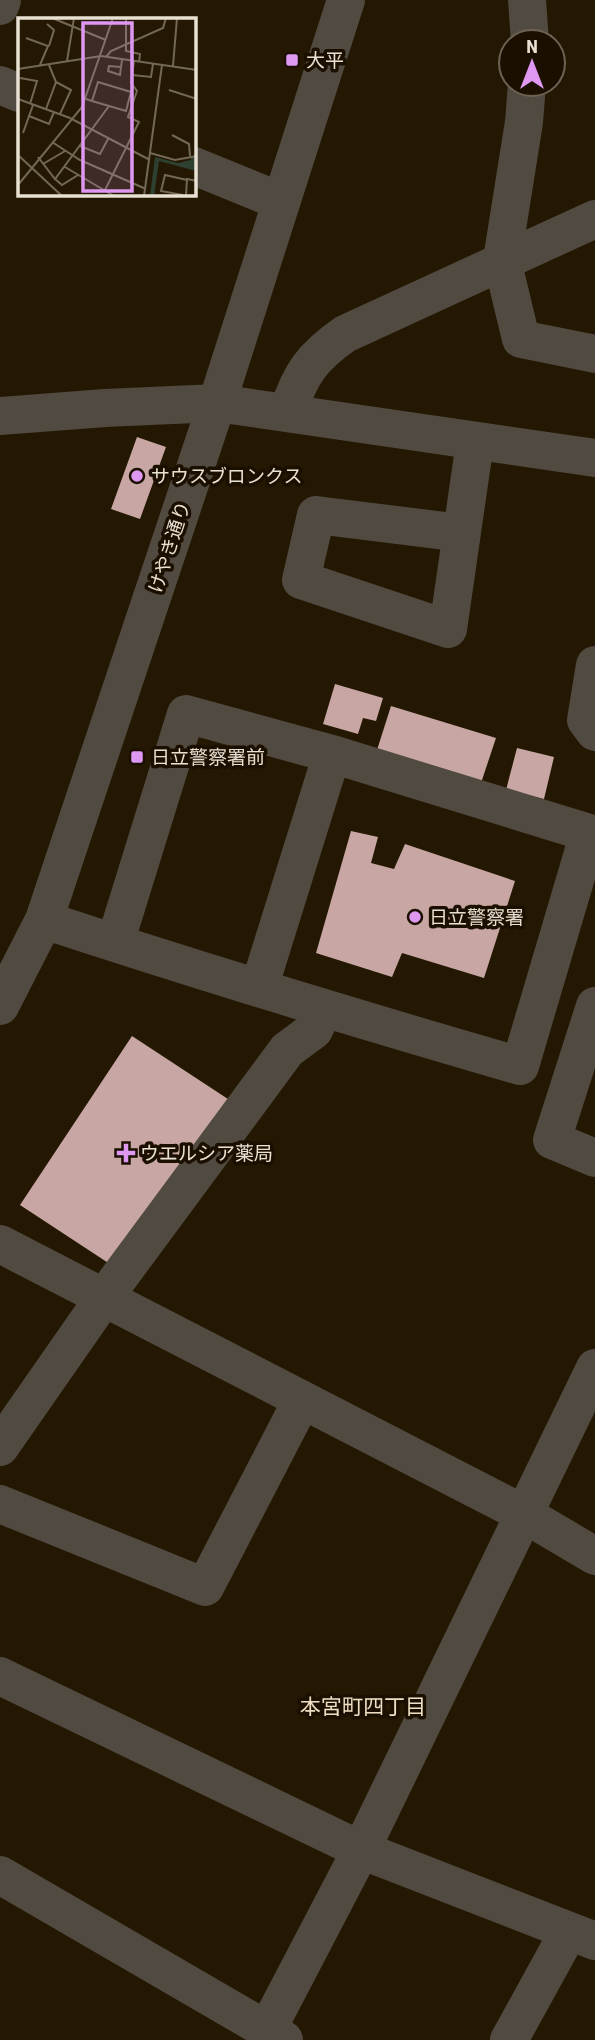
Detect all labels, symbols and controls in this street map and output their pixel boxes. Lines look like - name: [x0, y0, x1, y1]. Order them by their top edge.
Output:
- inset map: [18, 18, 196, 196]
- north arrow: [497, 28, 567, 98]
- text: N: [526, 35, 538, 58]
- place label: 大平: [306, 49, 344, 72]
- marker: 大平: [284, 52, 300, 68]
- place label: サウスブロンクス: [151, 465, 302, 488]
- marker: サウスブロンクス: [129, 468, 145, 484]
- street label: けやき通り: [144, 498, 195, 596]
- place label: 日立警察署前: [151, 746, 265, 769]
- marker: 日立警察署前: [129, 749, 145, 765]
- place label: 日立警察署: [429, 906, 524, 929]
- marker: 日立警察署: [407, 909, 423, 925]
- place label: ウエルシア薬局: [140, 1142, 273, 1165]
- marker: ウエルシア薬局: [118, 1145, 134, 1161]
- district label: 本宮町四丁目: [300, 1695, 426, 1719]

